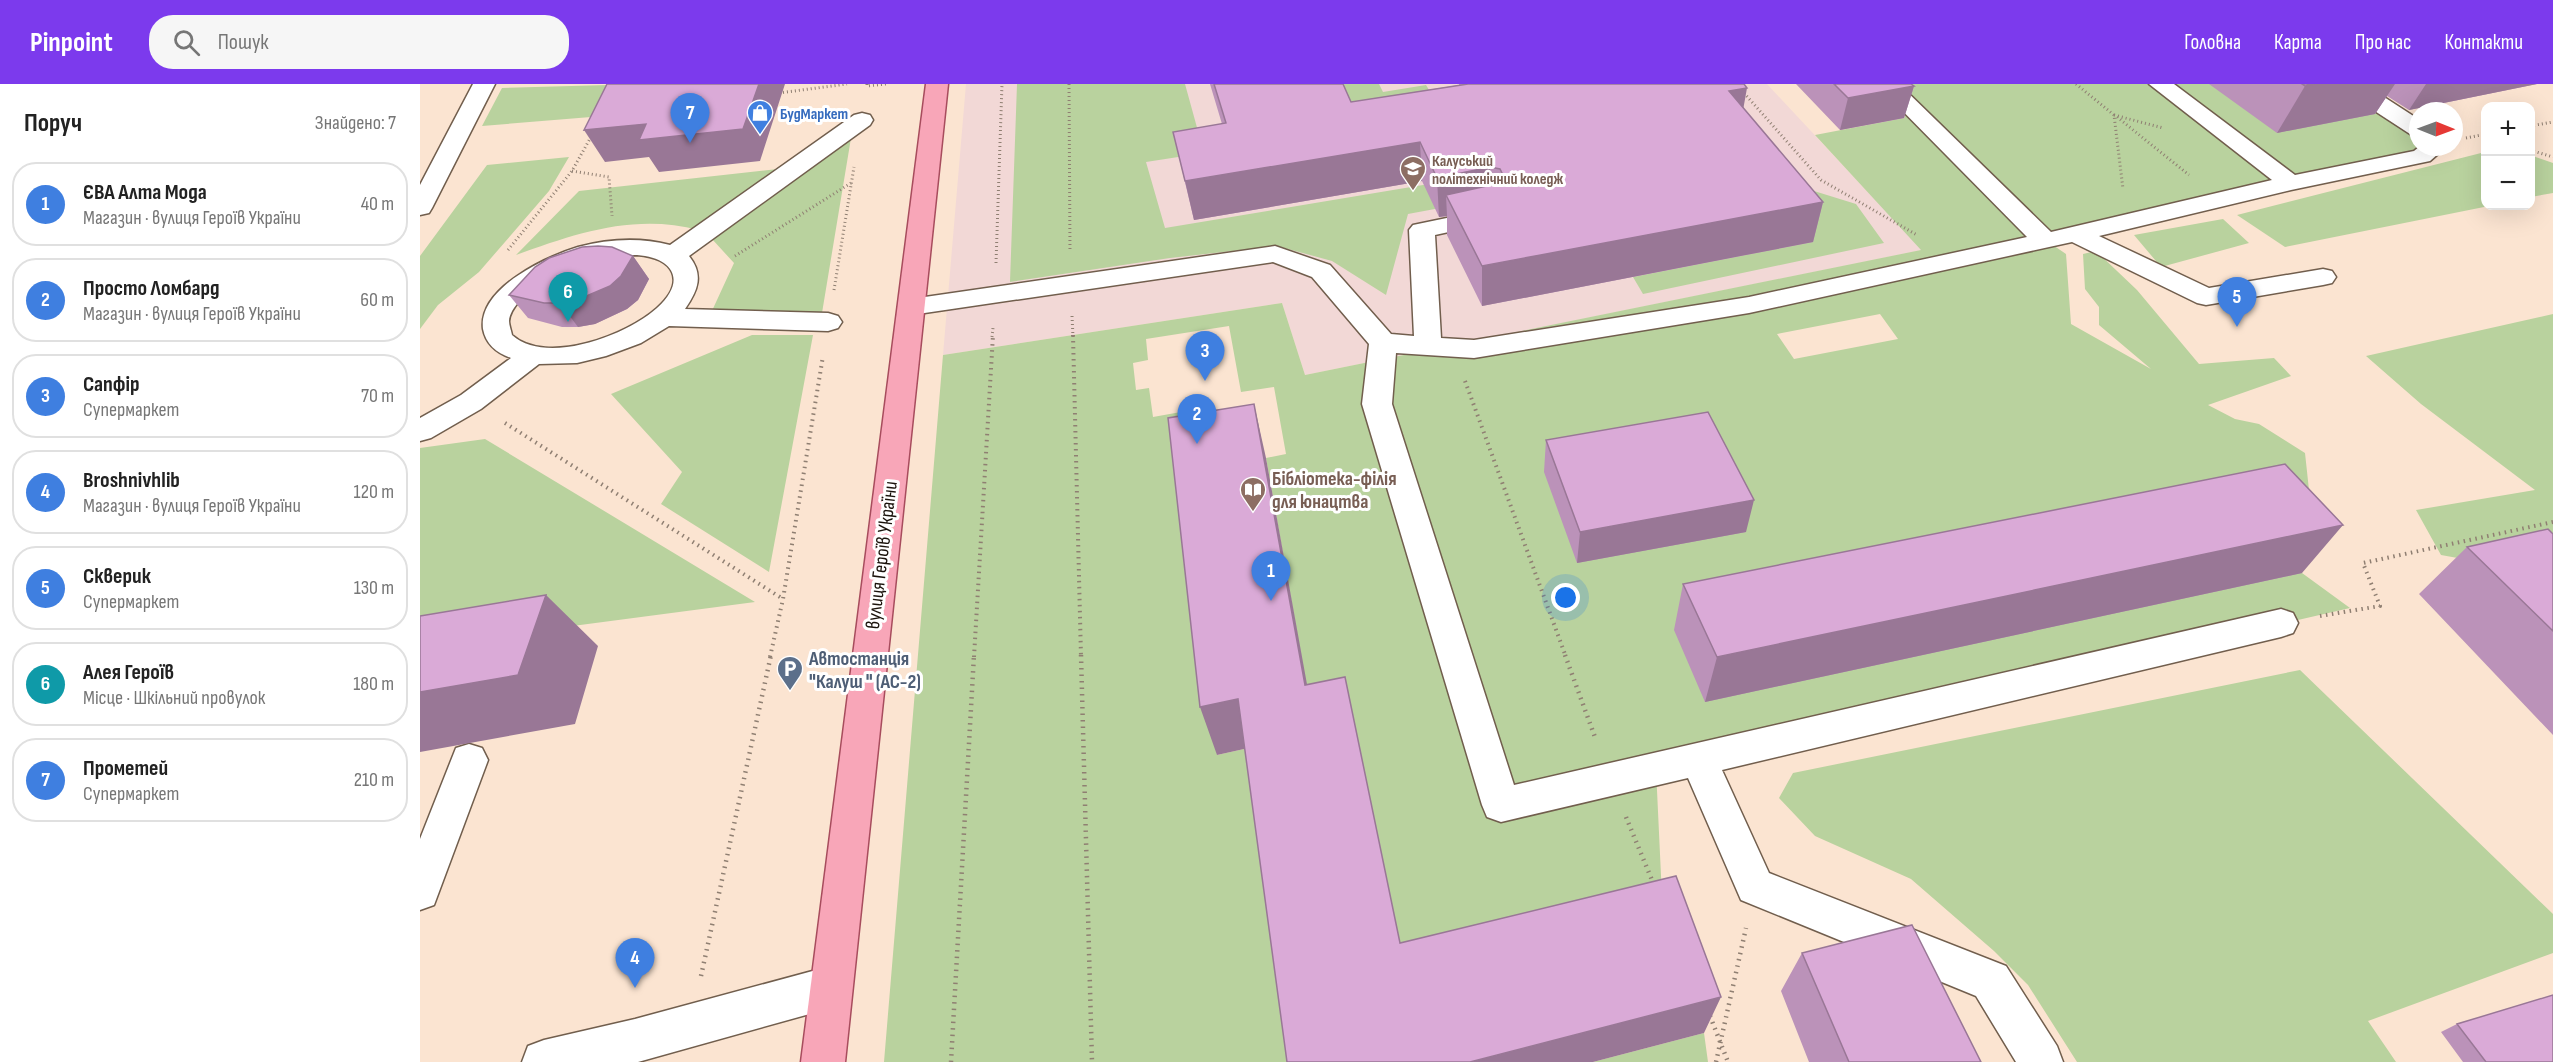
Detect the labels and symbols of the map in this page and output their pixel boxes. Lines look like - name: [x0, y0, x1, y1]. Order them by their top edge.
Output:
- pin: 7: [670, 94, 710, 143]
- shop icon: БудМаркет: [745, 98, 775, 136]
- north arrow: [2409, 102, 2463, 156]
- place label: БудМаркет: [780, 105, 848, 124]
- place label: Калуський політехнічний коледж: [1432, 152, 1564, 189]
- school or university icon: Калуський політехнічний коледж: [1398, 154, 1428, 192]
- pin: 6: [548, 272, 588, 322]
- pin: 5: [2218, 278, 2256, 327]
- pin: 3: [1186, 332, 1224, 381]
- pin: 2: [1178, 394, 1216, 444]
- place label: Бібліотека-філія для юнацтва: [1272, 467, 1397, 514]
- library icon: Бібліотека-філія для юнацтва: [1238, 475, 1268, 513]
- street label: вулиця Героїв України: [861, 480, 903, 630]
- pin: 1: [1252, 552, 1290, 601]
- your location: [1551, 583, 1580, 612]
- place label: Автостанція "Калуш " (АС-2): [808, 647, 921, 694]
- parking icon: Автостанція "Калуш " (АС-2): [775, 654, 805, 692]
- pin: 4: [616, 938, 654, 988]

